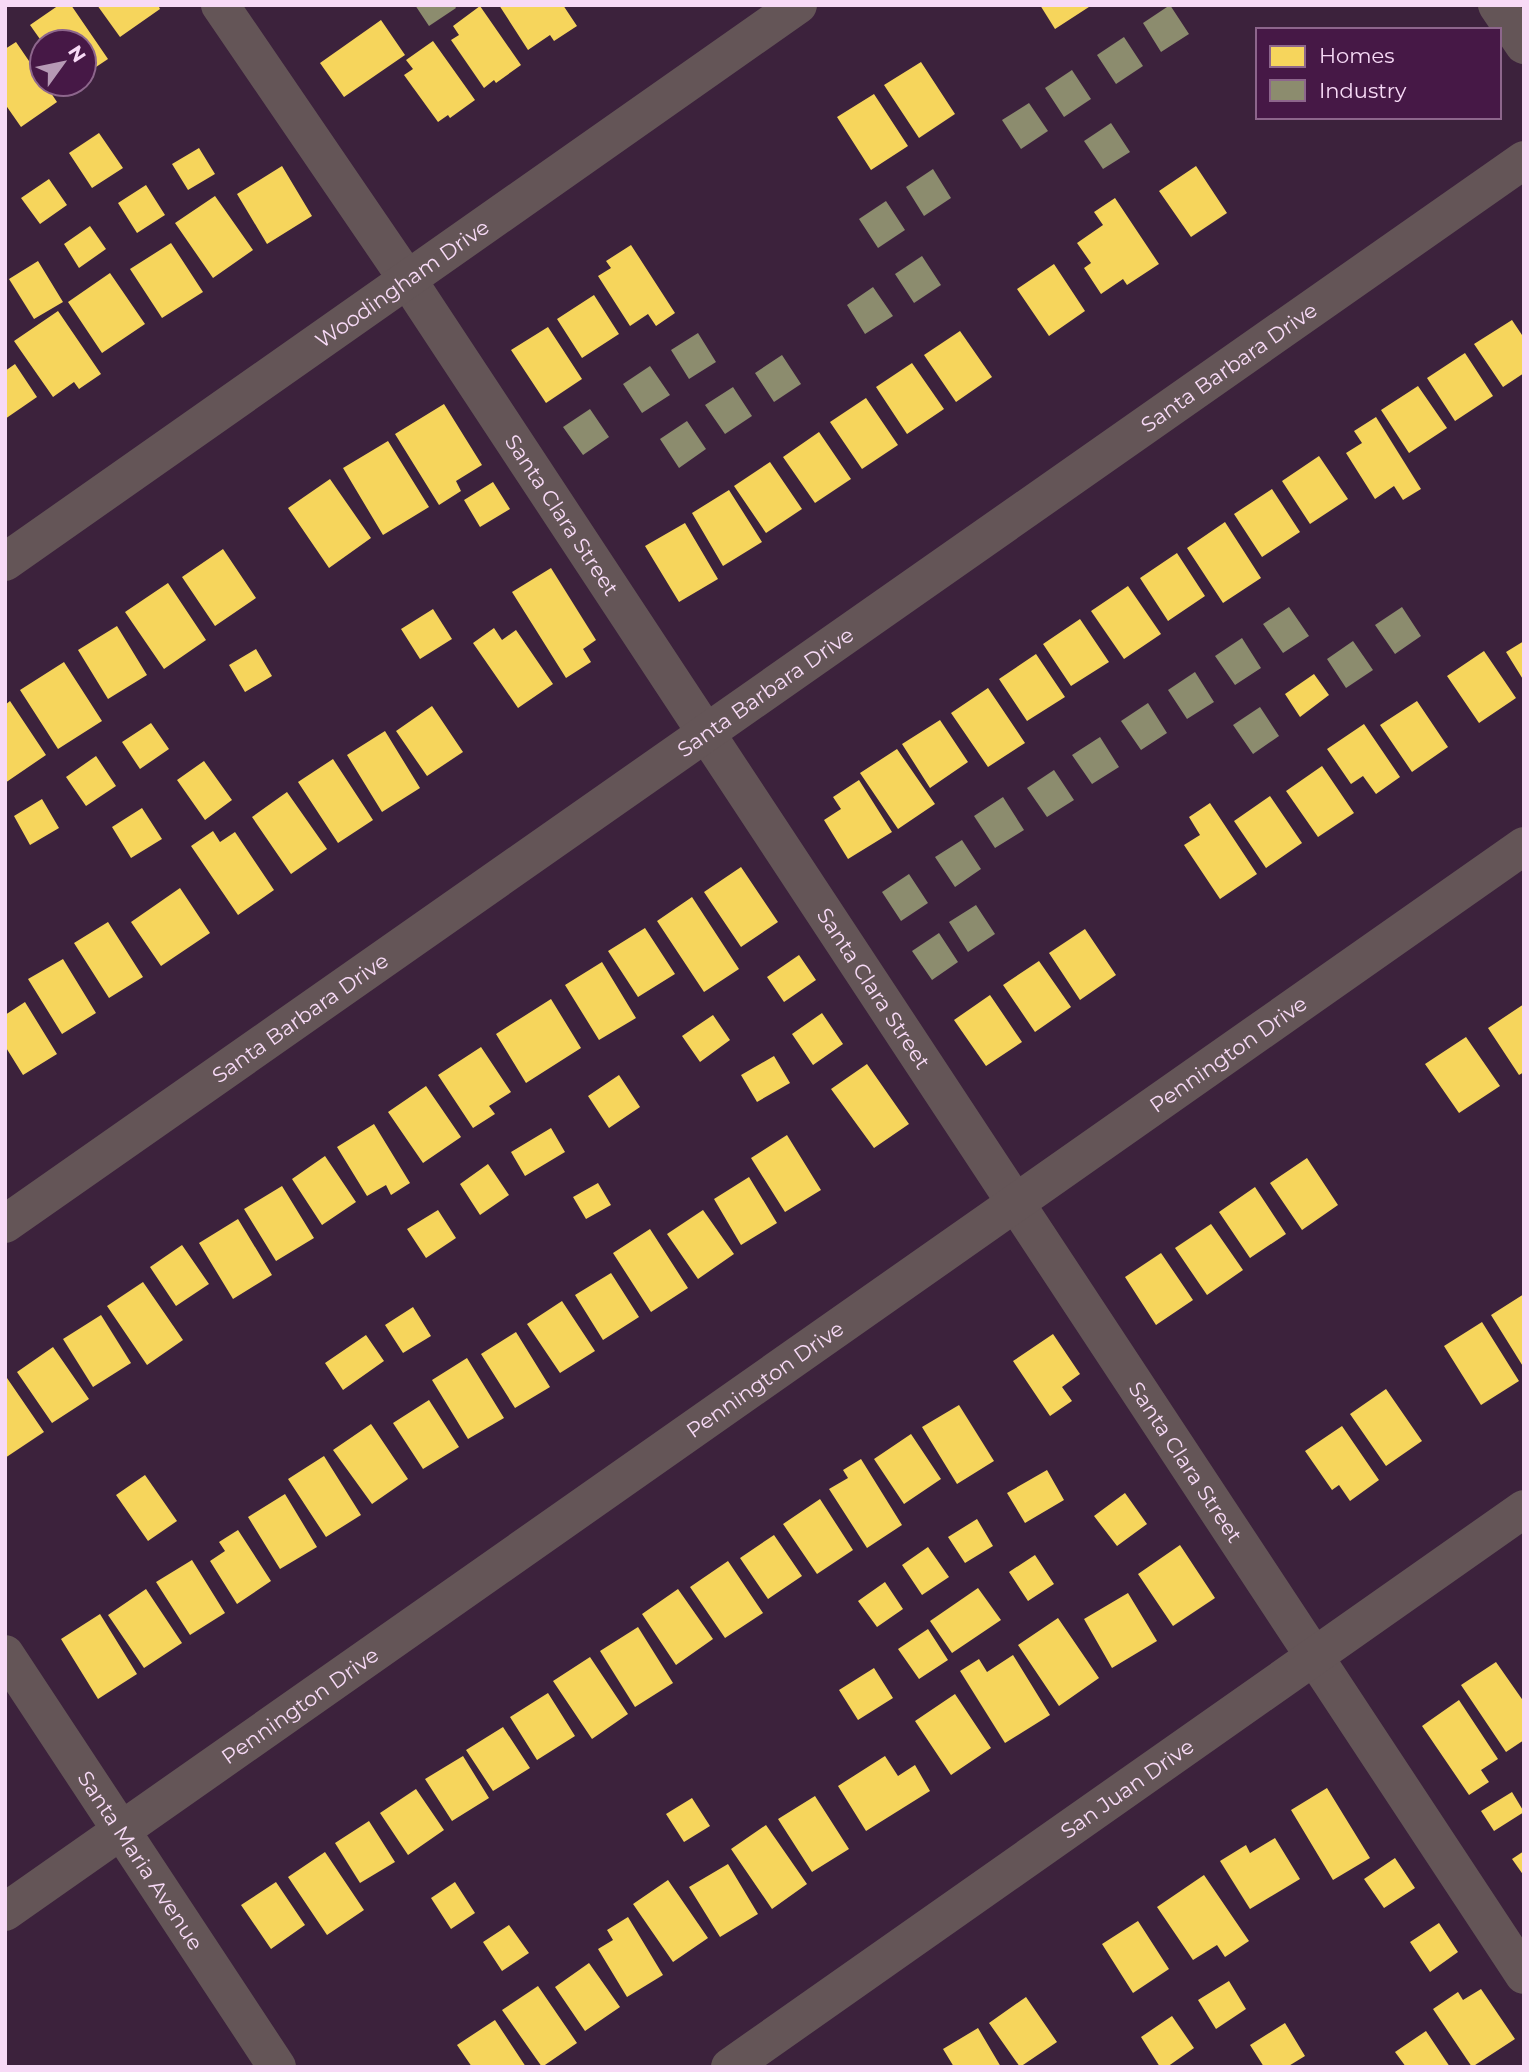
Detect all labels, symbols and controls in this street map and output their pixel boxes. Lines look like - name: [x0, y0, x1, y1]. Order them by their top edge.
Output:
- north arrow: [28, 28, 98, 98]
- legend: [1256, 28, 1501, 119]
- text: N: [63, 41, 91, 67]
- text: Homes: [1319, 43, 1394, 68]
- text: Industry: [1319, 78, 1407, 103]
- street label: Woodingham Drive: [310, 214, 494, 353]
- street label: Santa Barbara Drive: [1136, 297, 1321, 437]
- street label: Santa Clara Street: [500, 430, 624, 600]
- street label: Santa Barbara Drive: [672, 621, 858, 762]
- street label: Santa Clara Street: [812, 903, 936, 1073]
- street label: Santa Barbara Drive: [207, 947, 393, 1088]
- street label: Pennington Drive: [1145, 990, 1311, 1118]
- street label: Pennington Drive: [681, 1315, 848, 1443]
- street label: Santa Clara Street: [1124, 1377, 1248, 1547]
- street label: Pennington Drive: [216, 1641, 383, 1769]
- street label: San Juan Drive: [1055, 1733, 1198, 1843]
- street label: Santa Maria Avenue: [73, 1766, 209, 1954]

